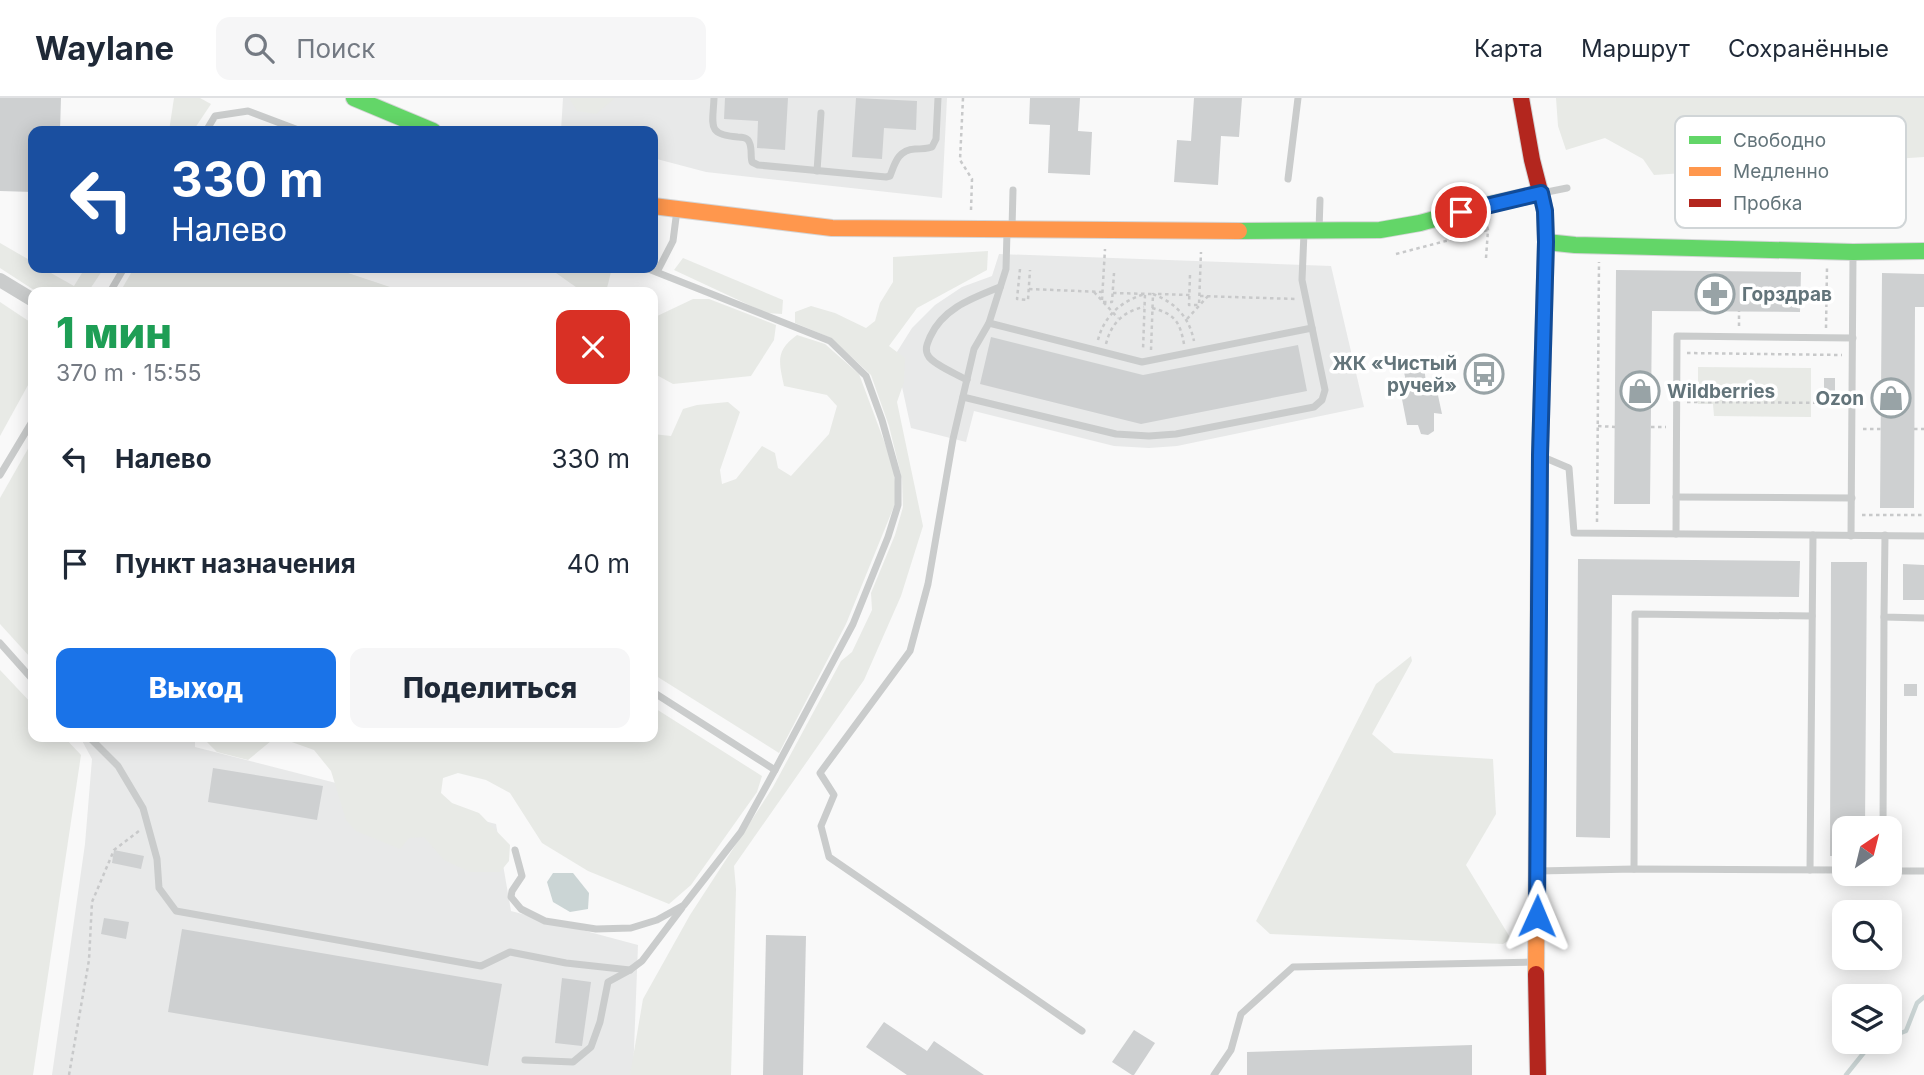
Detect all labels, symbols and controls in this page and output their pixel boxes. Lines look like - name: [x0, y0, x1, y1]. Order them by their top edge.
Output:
- search box: [216, 17, 706, 80]
- text: Waylane: [35, 28, 174, 68]
- icon: search: [240, 29, 278, 67]
- text: Поиск: [296, 33, 375, 64]
- text: Карта: [1474, 34, 1543, 63]
- text: Маршрут: [1581, 34, 1690, 63]
- text: Сохранённые: [1728, 34, 1889, 63]
- legend: [1675, 116, 1906, 228]
- text: Свободно: [1733, 129, 1826, 152]
- text: 330 m: [171, 150, 324, 209]
- icon: left: [56, 154, 147, 245]
- text: Медленно: [1733, 160, 1829, 183]
- pin: [1431, 182, 1491, 242]
- text: Пробка: [1733, 192, 1802, 215]
- icon: arrive: [1442, 193, 1480, 231]
- text: Налево: [171, 210, 287, 249]
- pharmacy icon: Горздрав: [1694, 273, 1736, 315]
- place label: Горздрав: [1742, 283, 1832, 306]
- text: 1 мин: [56, 307, 172, 358]
- button: close: [556, 310, 630, 384]
- place label: ЖК «Чистый ручей»: [1333, 352, 1457, 397]
- bus stop icon: ЖК «Чистый ручей»: [1463, 353, 1505, 395]
- text: 370 m · 15:55: [56, 359, 201, 387]
- shop icon: Wildberries: [1619, 370, 1661, 412]
- shop icon: Ozon: [1870, 377, 1912, 419]
- place label: Wildberries: [1667, 380, 1775, 403]
- place label: Ozon: [1815, 387, 1864, 410]
- icon: left: [56, 440, 94, 478]
- text: Налево: [115, 443, 212, 474]
- text: 330 m: [551, 443, 630, 474]
- icon: arrive: [56, 545, 94, 583]
- text: Пункт назначения: [115, 548, 356, 579]
- text: 40 m: [567, 548, 630, 579]
- button: Выход: [56, 648, 336, 728]
- button: Поделиться: [350, 648, 630, 728]
- north arrow: [1832, 816, 1902, 886]
- map controls: [1832, 816, 1902, 1054]
- position arrow: [1500, 879, 1574, 953]
- button: search: [1832, 900, 1902, 970]
- button: layers: [1832, 984, 1902, 1054]

